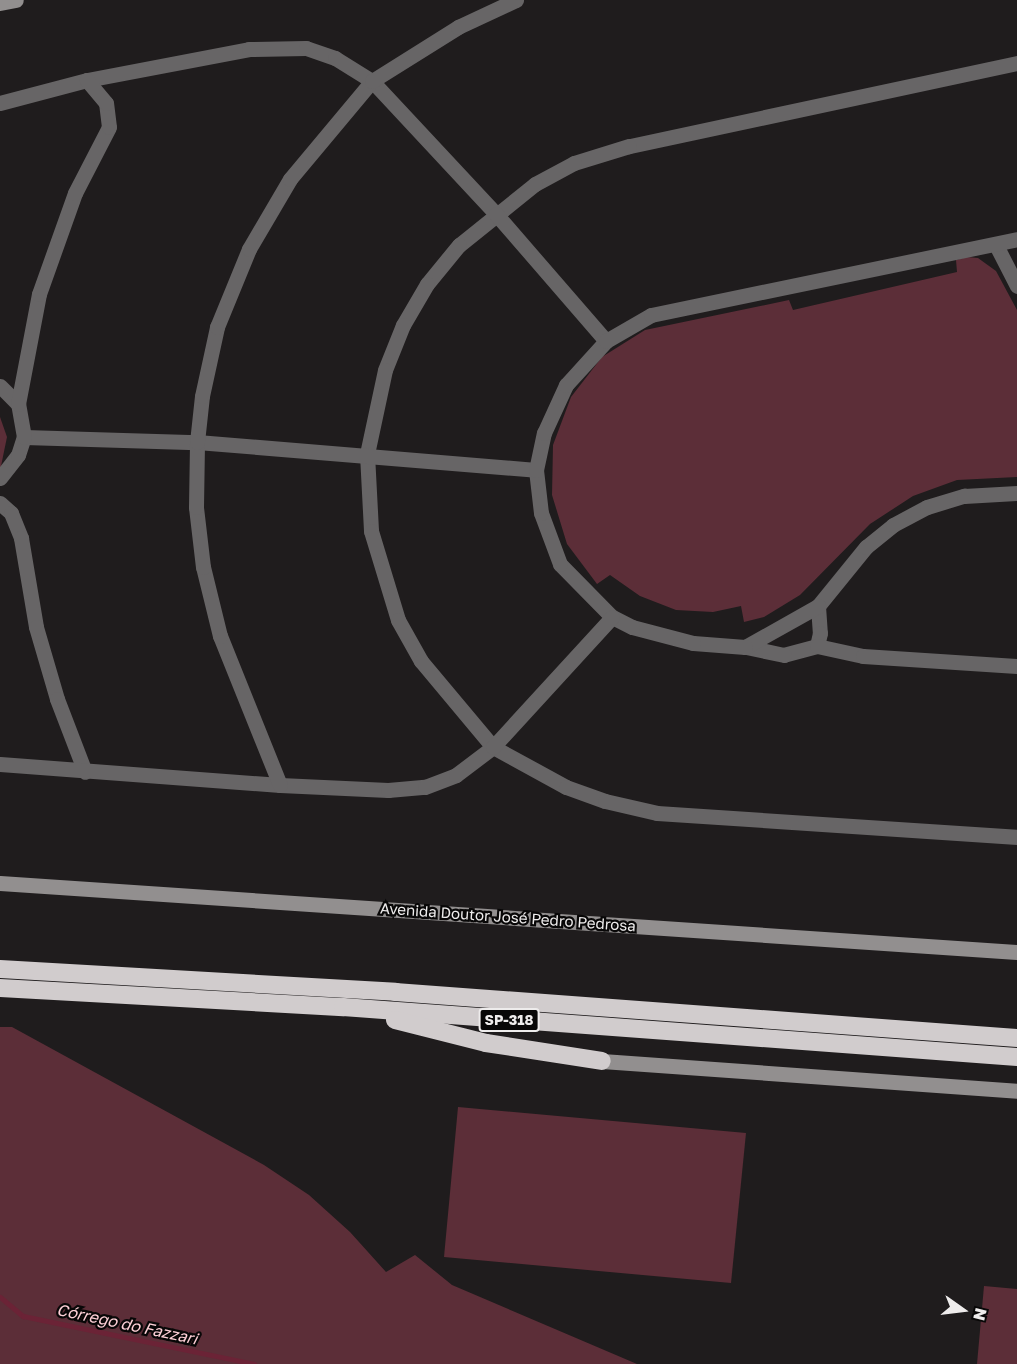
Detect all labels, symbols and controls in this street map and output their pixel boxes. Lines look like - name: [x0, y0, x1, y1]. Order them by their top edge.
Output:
- street label: Avenida Doutor José Pedro Pedrosa: [380, 899, 636, 935]
- road number: SP-318: [478, 1009, 540, 1031]
- north arrow: [933, 1280, 993, 1340]
- water label: Córrego do Fazzari: [55, 1300, 199, 1348]
- text: N: [969, 1306, 992, 1323]

